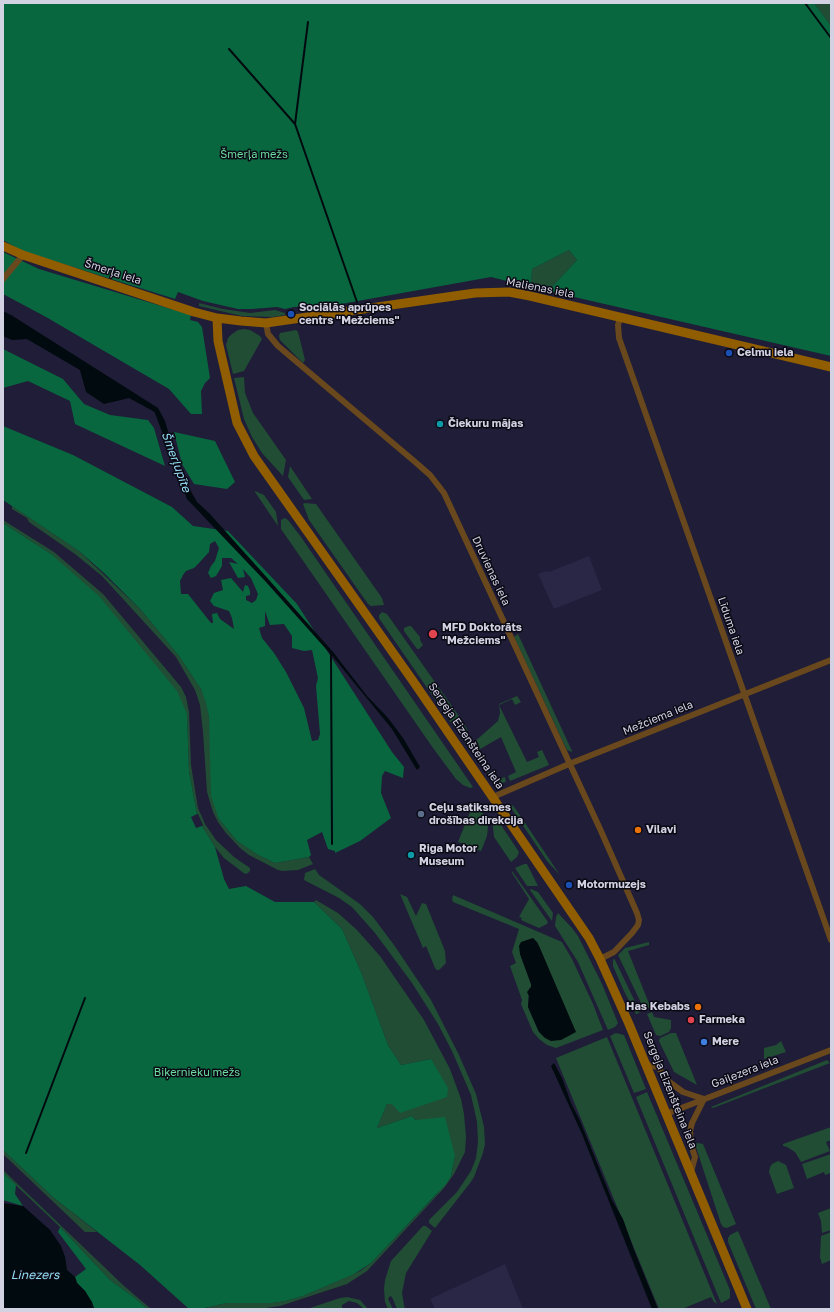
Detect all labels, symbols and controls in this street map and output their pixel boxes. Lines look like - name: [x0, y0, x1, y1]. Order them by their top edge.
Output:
- park label: Šmerļa mežs: [220, 148, 288, 162]
- street label: Šmerļa iela: [83, 257, 143, 287]
- street label: Malienas iela: [505, 275, 575, 301]
- place label: Sociālās aprūpes centrs "Mežciems": [299, 301, 400, 327]
- marker: Sociālās aprūpes centrs "Mežciems": [286, 309, 296, 319]
- place label: Celmu iela: [737, 346, 793, 360]
- marker: Celmu iela: [724, 348, 734, 358]
- place label: Čiekuru mājas: [448, 417, 523, 431]
- marker: Čiekuru mājas: [435, 419, 445, 429]
- water label: Šmerļupīte: [158, 430, 194, 494]
- street label: Druvienas iela: [469, 534, 513, 608]
- street label: Līduma iela: [715, 595, 747, 657]
- place label: MFD Doktorāts "Mežciems": [442, 621, 522, 647]
- marker: MFD Doktorāts "Mežciems": [427, 628, 439, 640]
- street label: Sergeja Eizenšteina iela: [425, 680, 507, 792]
- street label: Mežciema iela: [621, 698, 695, 738]
- place label: Ceļu satiksmes drošības direkcija: [429, 801, 523, 827]
- marker: Ceļu satiksmes drošības direkcija: [416, 809, 426, 819]
- place label: Vilavi: [646, 823, 676, 837]
- marker: Vilavi: [633, 825, 643, 835]
- place label: Riga Motor Museum: [419, 842, 477, 868]
- marker: Riga Motor Museum: [406, 850, 416, 860]
- place label: Motormuzejs: [577, 878, 646, 892]
- marker: Motormuzejs: [564, 880, 574, 890]
- place label: Has Kebabs: [626, 1000, 690, 1014]
- marker: Has Kebabs: [693, 1002, 703, 1012]
- place label: Farmeka: [699, 1013, 745, 1027]
- marker: Farmeka: [686, 1015, 696, 1025]
- street label: Sergeja Eizenšteina iela: [640, 1029, 700, 1151]
- place label: Mere: [712, 1035, 739, 1049]
- marker: Mere: [699, 1037, 709, 1047]
- street label: Gaiļezera iela: [709, 1053, 781, 1091]
- park label: Biķernieku mežs: [154, 1066, 240, 1080]
- water label: Linezers: [11, 1268, 59, 1282]

